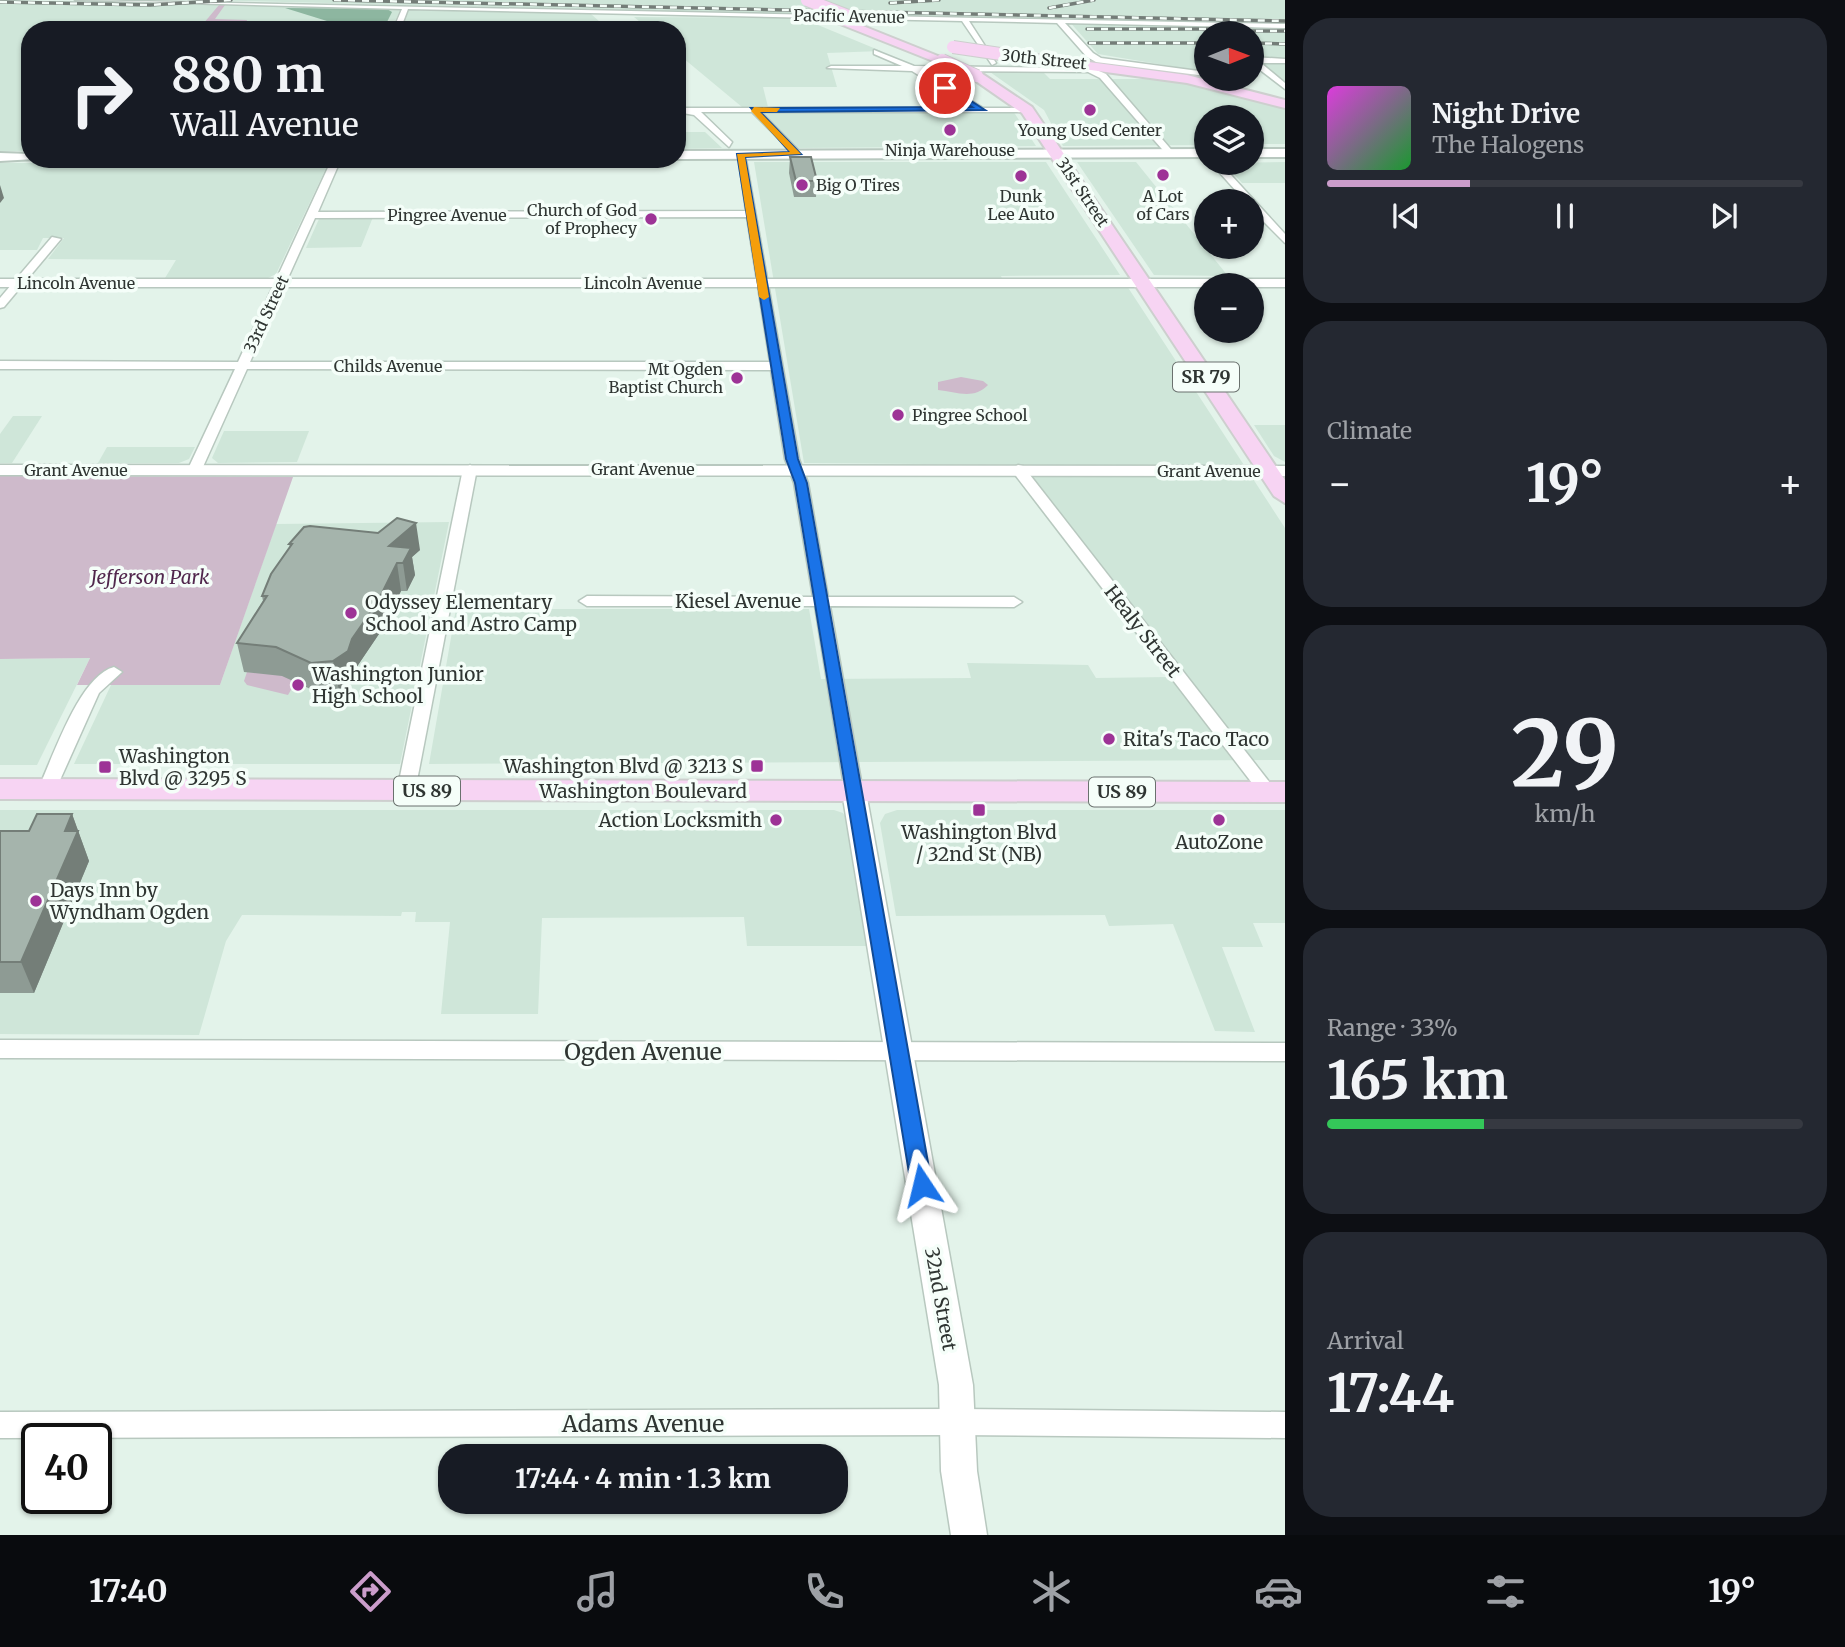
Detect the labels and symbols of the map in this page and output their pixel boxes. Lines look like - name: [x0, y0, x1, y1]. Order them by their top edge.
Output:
- street label: Pacific Avenue: [793, 5, 905, 27]
- north arrow: [1194, 21, 1264, 91]
- street label: 30th Street: [1000, 45, 1088, 73]
- pin: [915, 58, 975, 118]
- marker: Young Used Center: [1082, 102, 1098, 118]
- place label: Young Used Center: [1017, 120, 1162, 140]
- marker: Ninja Warehouse: [942, 122, 958, 138]
- place label: Ninja Warehouse: [885, 140, 1015, 160]
- street label: 31st Street: [1053, 154, 1114, 231]
- marker: A Lot of Cars: [1155, 167, 1171, 183]
- marker: Dunk Lee Auto: [1013, 168, 1029, 184]
- place label: Big O Tires: [816, 175, 900, 195]
- marker: Big O Tires: [794, 177, 810, 193]
- place label: Dunk Lee Auto: [988, 186, 1054, 224]
- place label: A Lot of Cars: [1136, 186, 1190, 224]
- place label: Church of God of Prophecy: [527, 200, 638, 238]
- street label: Pingree Avenue: [387, 205, 507, 225]
- marker: Church of God of Prophecy: [643, 211, 659, 227]
- street label: 33rd Street: [239, 271, 293, 356]
- street label: Lincoln Avenue: [17, 273, 135, 293]
- street label: Lincoln Avenue: [584, 273, 702, 293]
- street label: Childs Avenue: [334, 356, 442, 376]
- place label: Mt Ogden Baptist Church: [608, 359, 723, 397]
- road number: SR 79: [1173, 362, 1239, 391]
- marker: Mt Ogden Baptist Church: [729, 370, 745, 386]
- place label: Pingree School: [912, 405, 1027, 425]
- marker: Pingree School: [890, 407, 906, 423]
- street label: Grant Avenue: [591, 459, 695, 479]
- street label: Grant Avenue: [24, 460, 128, 480]
- street label: Grant Avenue: [1157, 461, 1261, 481]
- park label: Jefferson Park: [89, 565, 210, 589]
- street label: Healy Street: [1099, 580, 1187, 682]
- street label: Kiesel Avenue: [675, 589, 801, 613]
- place label: Odyssey Elementary School and Astro Camp: [365, 590, 577, 636]
- marker: Odyssey Elementary School and Astro Camp: [343, 605, 359, 621]
- place label: Washington Junior High School: [311, 662, 484, 708]
- marker: Washington Junior High School: [290, 677, 306, 693]
- place label: Rita's Taco Taco: [1123, 727, 1269, 751]
- marker: Rita's Taco Taco: [1101, 731, 1117, 747]
- place label: Washington Blvd @ 3295 S: [118, 744, 247, 790]
- place label: Washington Blvd @ 3213 S: [502, 754, 743, 778]
- marker: Washington Blvd @ 3213 S: [749, 758, 765, 774]
- marker: Washington Blvd @ 3295 S: [97, 759, 113, 775]
- road number: US 89: [394, 776, 460, 806]
- road number: US 89: [1089, 778, 1155, 806]
- street label: Washington Boulevard: [538, 779, 747, 803]
- marker: Washington Blvd / 32nd St (NB): [971, 802, 987, 818]
- place label: Action Locksmith: [598, 808, 762, 832]
- marker: Action Locksmith: [768, 812, 784, 828]
- marker: AutoZone: [1211, 812, 1227, 828]
- place label: Washington Blvd / 32nd St (NB): [900, 820, 1057, 866]
- place label: AutoZone: [1174, 830, 1263, 854]
- place label: Days Inn by Wyndham Ogden: [49, 878, 209, 924]
- marker: Days Inn by Wyndham Ogden: [28, 893, 44, 909]
- street label: Ogden Avenue: [564, 1037, 722, 1066]
- position arrow: [885, 1148, 959, 1222]
- street label: 32nd Street: [920, 1246, 962, 1353]
- street label: Adams Avenue: [561, 1409, 724, 1438]
- speed limit sign: 40: [21, 1423, 112, 1514]

